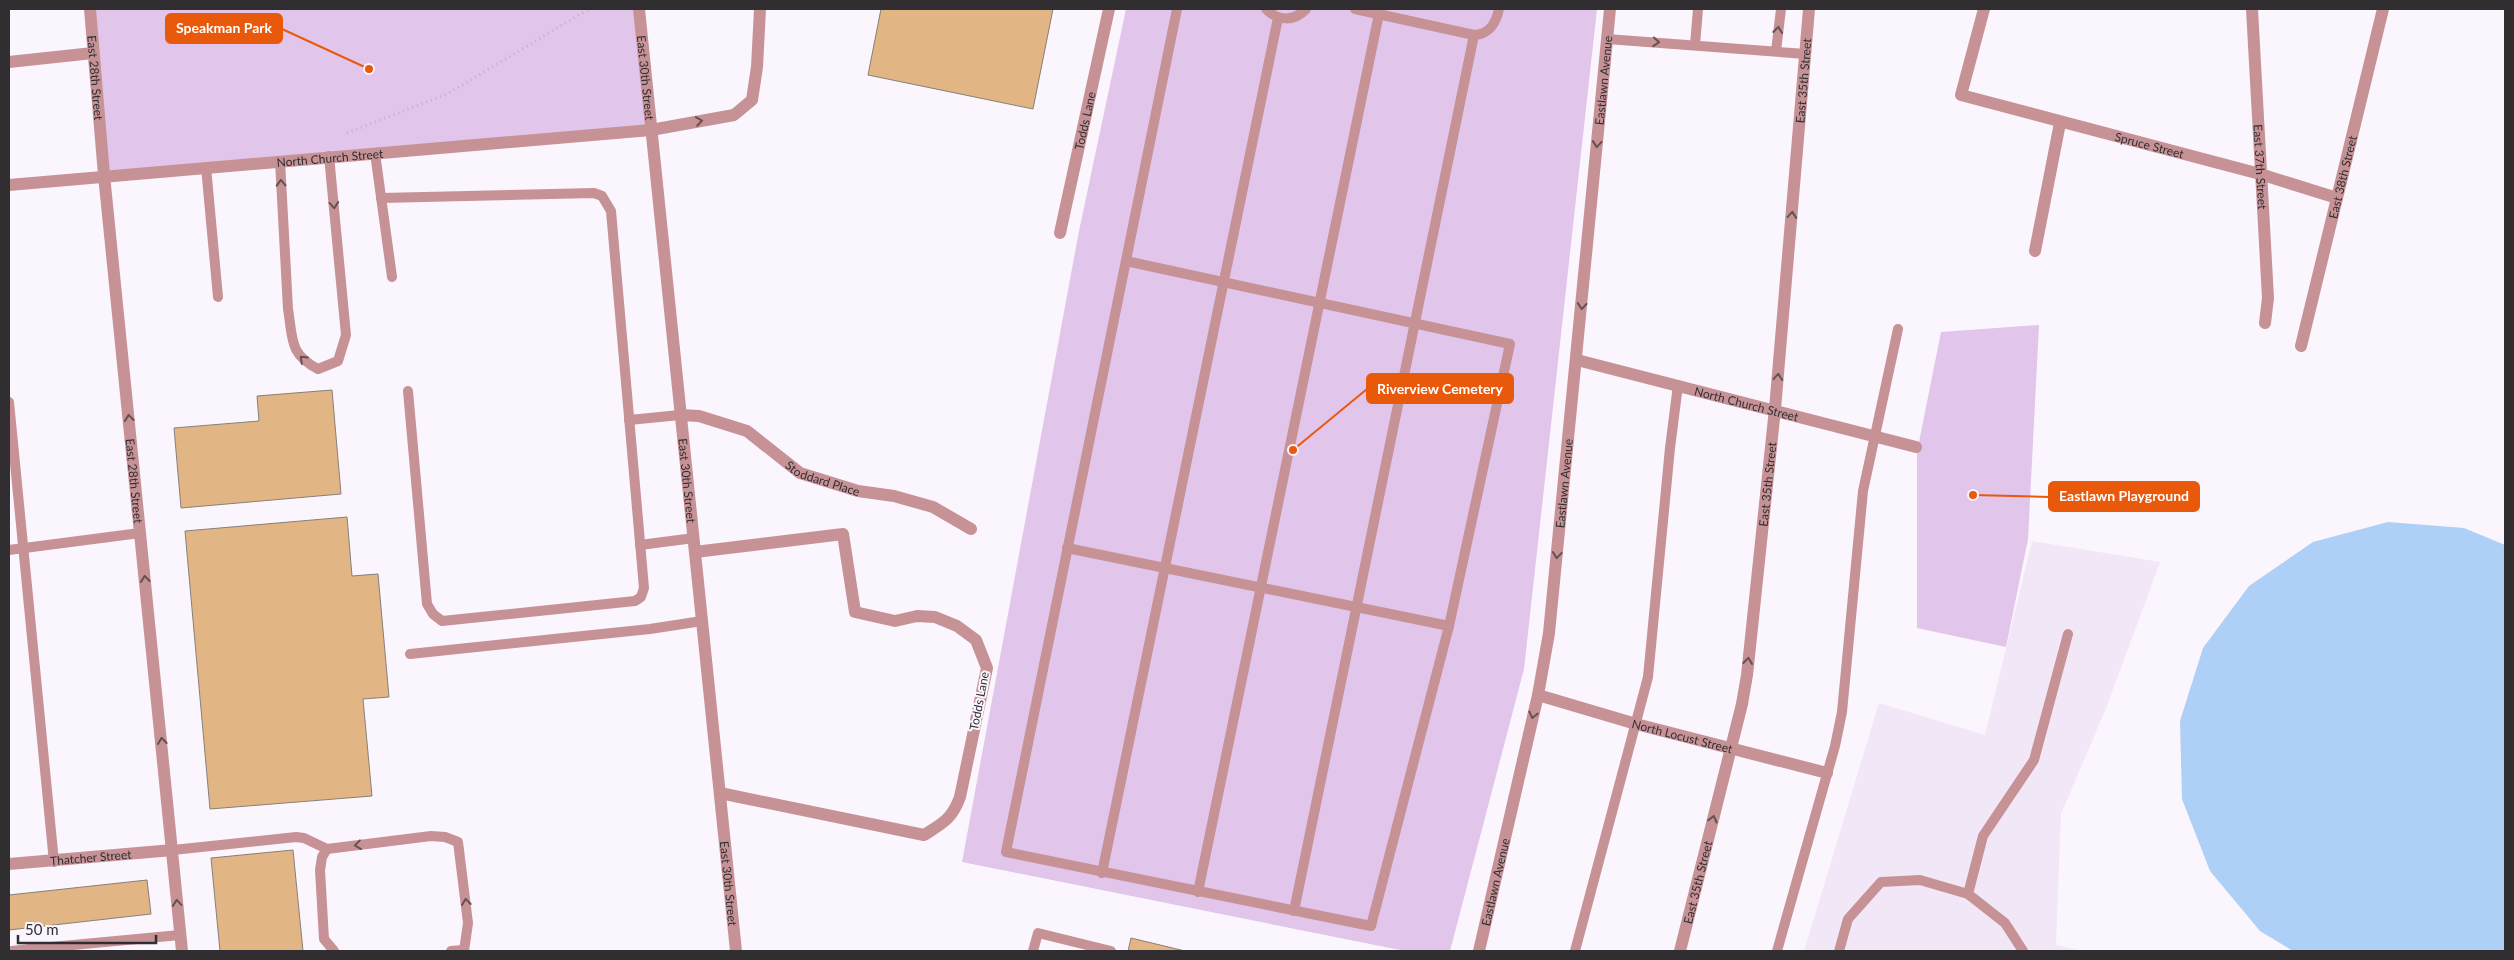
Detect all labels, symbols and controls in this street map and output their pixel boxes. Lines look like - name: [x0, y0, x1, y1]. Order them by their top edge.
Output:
- callout: Speakman Park: [166, 14, 282, 43]
- text: Speakman Park: [176, 19, 272, 36]
- one-way arrow: [1773, 26, 1784, 34]
- street label: East 28th Street: [85, 35, 107, 121]
- street label: East 30th Street: [634, 35, 658, 121]
- street label: Eastlawn Avenue: [1591, 35, 1615, 126]
- one-way arrow: [1652, 37, 1660, 48]
- street label: East 35th Street: [1792, 37, 1814, 124]
- street label: Todds Lane: [1071, 90, 1098, 151]
- one-way arrow: [695, 116, 703, 126]
- street label: East 37th Street: [2251, 124, 2271, 210]
- street label: Spruce Street: [2113, 129, 2186, 161]
- street label: East 38th Street: [2325, 133, 2360, 220]
- one-way arrow: [1592, 141, 1603, 149]
- street label: North Church Street: [276, 145, 384, 170]
- one-way arrow: [276, 179, 286, 187]
- one-way arrow: [328, 201, 339, 209]
- one-way arrow: [1786, 211, 1797, 219]
- one-way arrow: [1577, 302, 1588, 310]
- one-way arrow: [300, 356, 309, 365]
- one-way arrow: [1772, 373, 1783, 381]
- callout: Riverview Cemetery: [1367, 374, 1513, 403]
- text: Riverview Cemetery: [1377, 380, 1504, 397]
- street label: North Church Street: [1693, 383, 1801, 424]
- one-way arrow: [124, 413, 135, 421]
- street label: East 30th Street: [676, 437, 699, 524]
- street label: East 28th Street: [123, 438, 147, 525]
- street label: Eastlawn Avenue: [1552, 438, 1575, 529]
- street label: East 35th Street: [1755, 440, 1779, 527]
- street label: Stoddard Place: [783, 457, 862, 499]
- callout: Eastlawn Playground: [2049, 482, 2199, 511]
- text: Eastlawn Playground: [2059, 487, 2189, 504]
- one-way arrow: [1552, 551, 1563, 559]
- one-way arrow: [140, 575, 151, 583]
- one-way arrow: [1742, 656, 1753, 664]
- street label: Todds Lane: [966, 670, 992, 732]
- one-way arrow: [1528, 711, 1539, 720]
- street label: North Locust Street: [1630, 716, 1735, 756]
- one-way arrow: [157, 737, 168, 745]
- one-way arrow: [1707, 815, 1718, 824]
- street label: Eastlawn Avenue: [1478, 836, 1512, 927]
- street label: East 35th Street: [1680, 838, 1715, 925]
- one-way arrow: [354, 839, 362, 850]
- street label: East 30th Street: [717, 840, 741, 927]
- street label: Thatcher Street: [49, 846, 133, 868]
- one-way arrow: [172, 898, 183, 906]
- one-way arrow: [461, 898, 472, 906]
- scale bar: [18, 912, 155, 944]
- text: 50 m: [25, 920, 59, 938]

